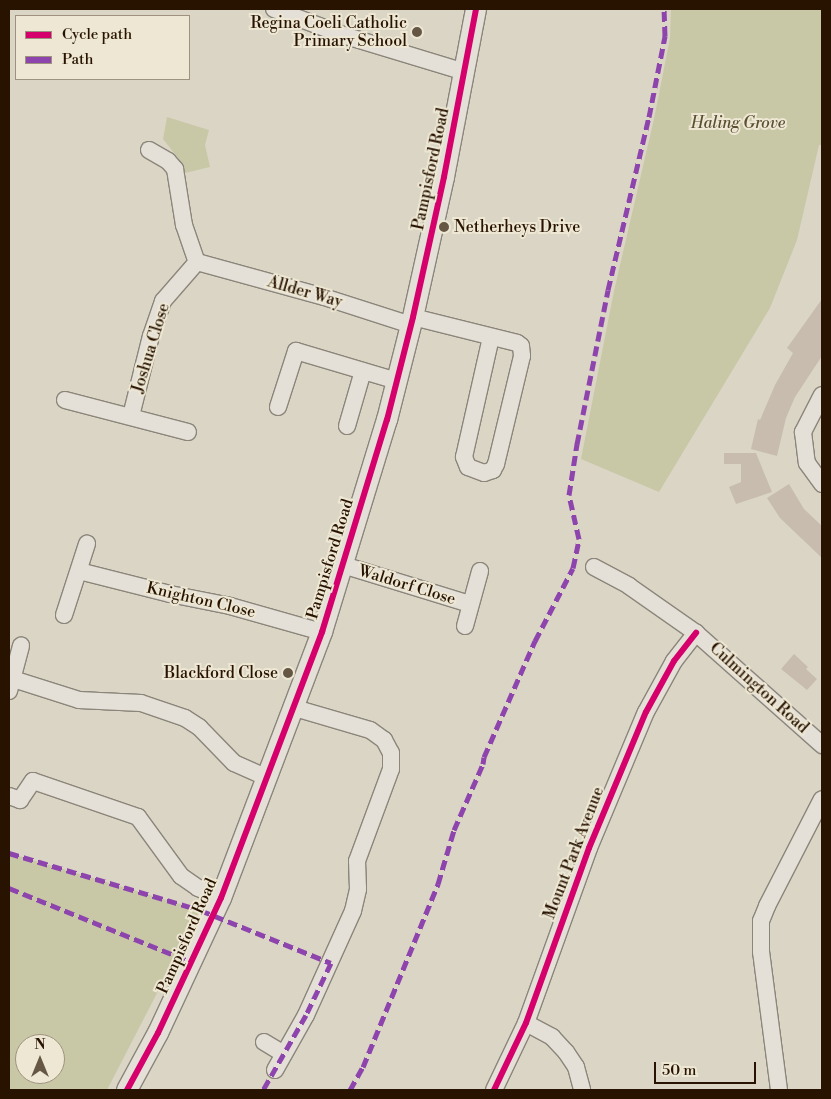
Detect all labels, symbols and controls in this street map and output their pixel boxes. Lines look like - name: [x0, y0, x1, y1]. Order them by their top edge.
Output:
- place label: Regina Coeli Catholic Primary School: [251, 13, 407, 51]
- legend: [15, 15, 190, 80]
- text: Cycle path: [62, 25, 132, 44]
- marker: Regina Coeli Catholic Primary School: [411, 26, 423, 38]
- text: Path: [62, 50, 94, 69]
- street label: Pampisford Road: [409, 106, 453, 232]
- park label: Haling Grove: [691, 113, 785, 133]
- place label: Netherheys Drive: [454, 217, 580, 237]
- marker: Netherheys Drive: [438, 221, 450, 233]
- street label: Allder Way: [265, 272, 345, 312]
- street label: Joshua Close: [128, 301, 174, 395]
- street label: Pampisford Road: [303, 497, 357, 621]
- street label: Waldorf Close: [356, 561, 458, 609]
- street label: Knighton Close: [145, 578, 257, 622]
- street label: Culmington Road: [706, 639, 812, 737]
- place label: Blackford Close: [164, 663, 278, 683]
- marker: Blackford Close: [282, 667, 294, 679]
- street label: Mount Park Avenue: [540, 784, 608, 922]
- street label: Pampisford Road: [153, 875, 221, 997]
- north arrow: [15, 1034, 65, 1084]
- text: N: [34, 1036, 46, 1054]
- scale bar: [656, 1052, 758, 1084]
- text: 50 m: [662, 1061, 696, 1080]

